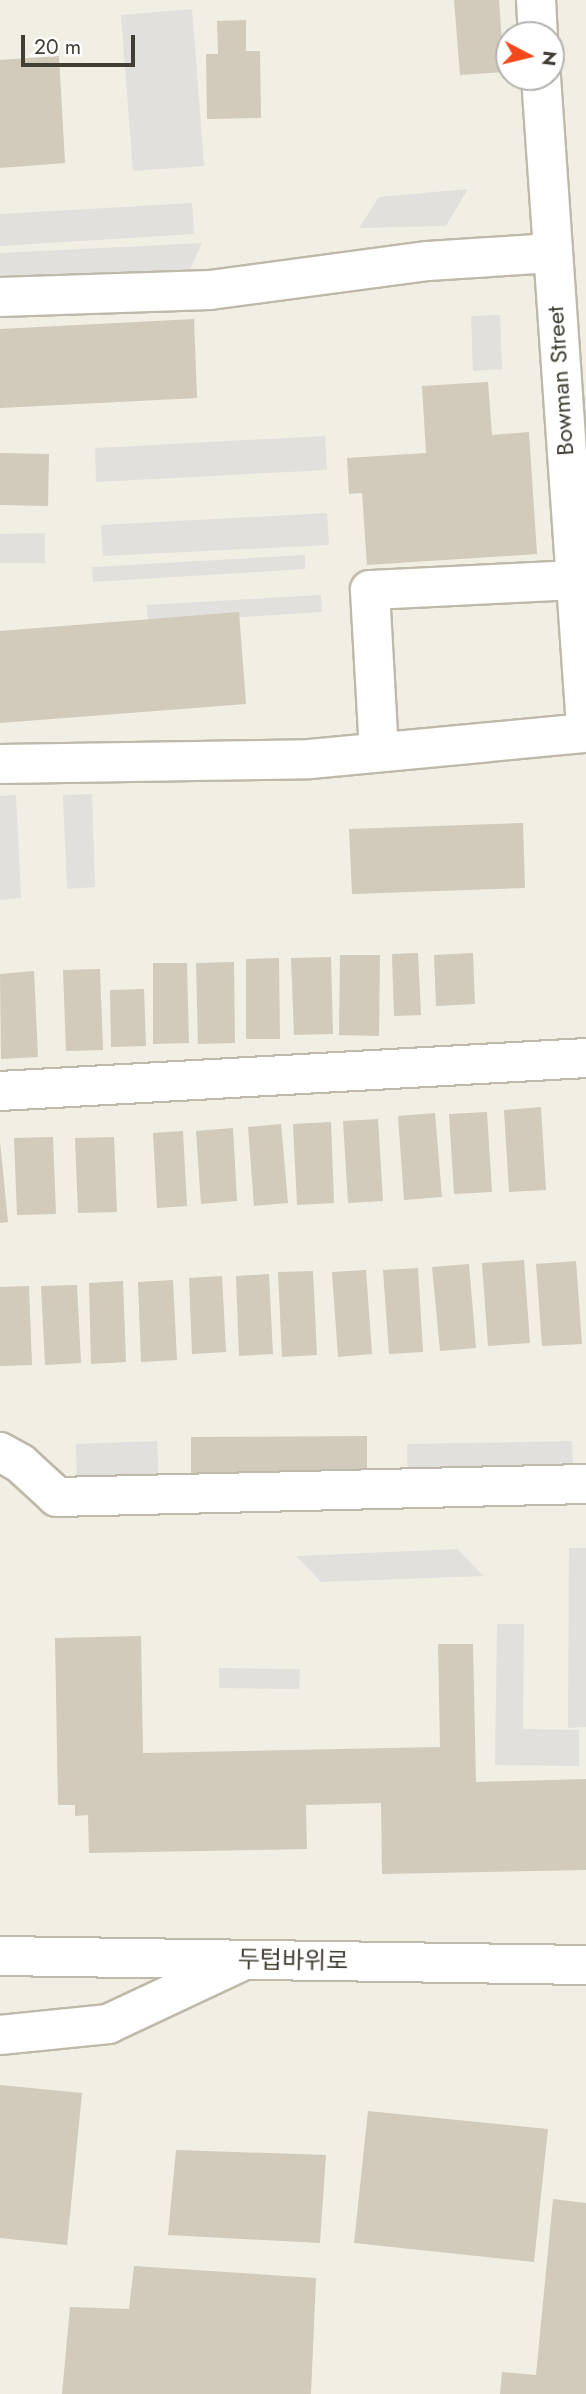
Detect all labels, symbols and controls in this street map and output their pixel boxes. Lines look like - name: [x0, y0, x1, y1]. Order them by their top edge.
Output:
- scale bar: [24, 21, 138, 65]
- north arrow: [495, 21, 565, 91]
- text: 20 m: [34, 32, 81, 62]
- text: N: [535, 49, 564, 68]
- street label: Bowman Street: [540, 305, 580, 457]
- street label: 두텁바위로: [238, 1945, 348, 1975]

